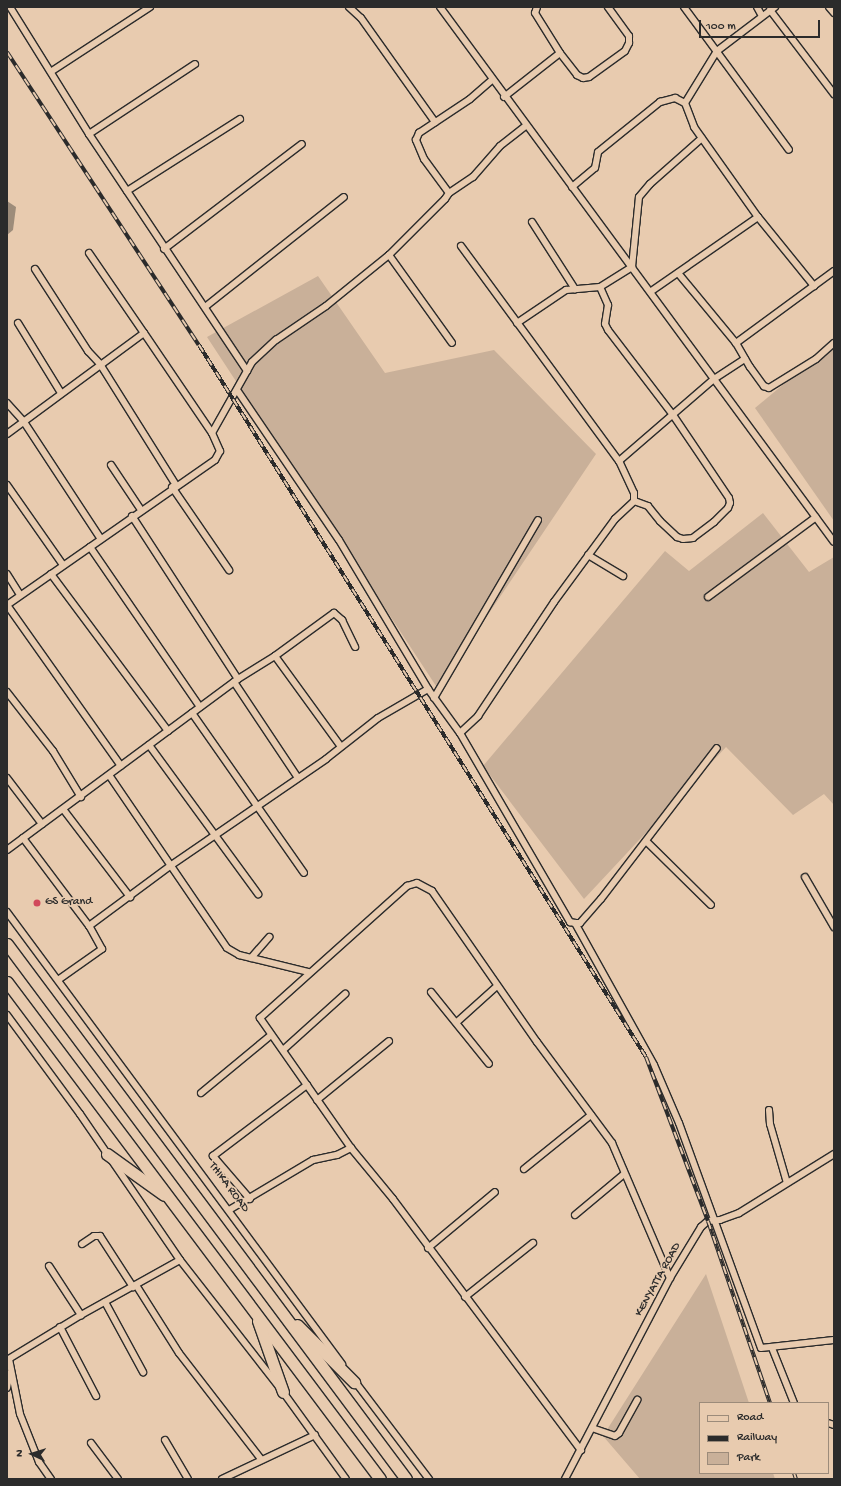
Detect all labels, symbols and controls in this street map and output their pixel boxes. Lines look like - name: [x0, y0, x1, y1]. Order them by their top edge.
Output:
- scale bar: [701, 12, 822, 38]
- text: 100 m: [706, 20, 736, 34]
- place label: GS Grand: [45, 896, 92, 910]
- marker: GS Grand: [32, 898, 42, 908]
- street label: THIKA ROAD: [204, 1160, 252, 1216]
- street label: KENYATTA ROAD: [633, 1241, 685, 1319]
- legend: [699, 1402, 829, 1474]
- text: Road: [737, 1411, 763, 1425]
- text: Railway: [737, 1431, 777, 1445]
- north arrow: [12, 1434, 52, 1474]
- text: N: [14, 1449, 26, 1457]
- text: Park: [737, 1451, 760, 1465]

